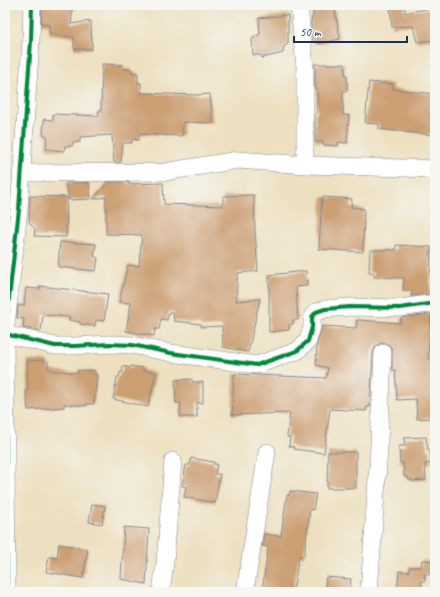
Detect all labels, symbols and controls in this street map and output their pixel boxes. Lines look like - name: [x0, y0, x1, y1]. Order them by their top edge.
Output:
- scale bar: [294, 18, 407, 44]
- text: 50 m: [300, 24, 322, 40]

